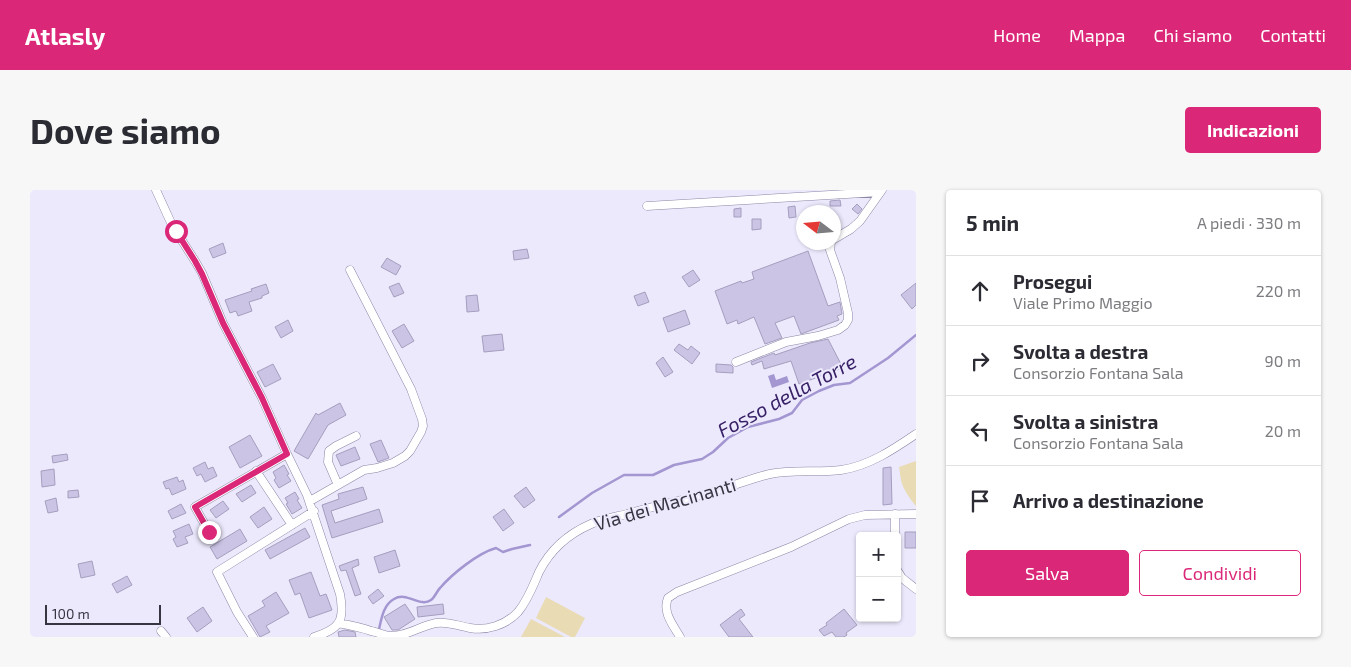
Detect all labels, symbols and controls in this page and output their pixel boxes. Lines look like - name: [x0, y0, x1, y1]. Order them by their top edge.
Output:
- text: Atlasly: [25, 21, 105, 50]
- text: Home: [993, 24, 1041, 46]
- text: Mappa: [1069, 24, 1125, 46]
- text: Chi siamo: [1153, 24, 1232, 46]
- text: Contatti: [1260, 24, 1326, 46]
- button: Indicazioni: [1185, 107, 1321, 153]
- text: Dove siamo: [30, 109, 221, 151]
- north arrow: [796, 205, 841, 250]
- text: 5 min: [966, 210, 1019, 235]
- text: A piedi · 330 m: [1197, 213, 1301, 232]
- route start: [165, 220, 188, 243]
- text: Prosegui: [1013, 270, 1092, 293]
- icon: ahead: [966, 277, 994, 305]
- text: 220 m: [1256, 281, 1301, 300]
- text: Viale Primo Maggio: [1013, 293, 1153, 312]
- text: Svolta a destra: [1013, 340, 1148, 363]
- icon: right: [966, 347, 994, 375]
- water label: Fosso della Torre: [713, 348, 860, 442]
- text: 90 m: [1265, 351, 1301, 370]
- text: Consorzio Fontana Sala: [1013, 363, 1184, 382]
- text: Svolta a sinistra: [1013, 410, 1158, 433]
- icon: left: [966, 417, 994, 445]
- text: 20 m: [1265, 421, 1301, 440]
- text: Consorzio Fontana Sala: [1013, 433, 1184, 452]
- street label: Via dei Macinanti: [591, 472, 738, 535]
- icon: arrive: [966, 487, 994, 515]
- text: Arrivo a destinazione: [1013, 489, 1204, 512]
- route end: [198, 521, 221, 544]
- map controls: [856, 532, 901, 622]
- button: +: [856, 532, 901, 577]
- button: Salva: [966, 550, 1129, 596]
- button: Condividi: [1139, 550, 1301, 596]
- button: −: [856, 577, 901, 622]
- scale bar: [45, 602, 161, 625]
- text: 100 m: [52, 605, 90, 622]

